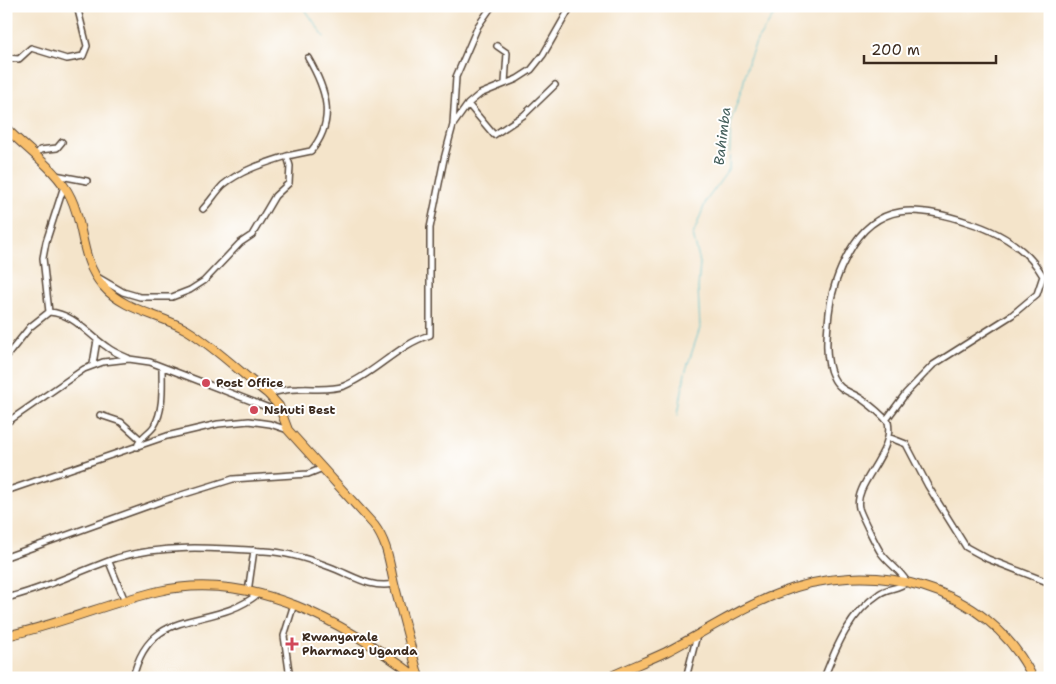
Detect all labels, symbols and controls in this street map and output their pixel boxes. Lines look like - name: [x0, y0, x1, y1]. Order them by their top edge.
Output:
- scale bar: [864, 32, 996, 64]
- text: 200 m: [871, 40, 920, 60]
- water label: Bahimba: [710, 106, 734, 166]
- place label: Post Office: [216, 375, 283, 391]
- marker: Post Office: [200, 377, 212, 389]
- place label: Nshuti Best: [264, 402, 335, 418]
- marker: Nshuti Best: [248, 404, 260, 416]
- place label: Rwanyarale Pharmacy Uganda: [302, 629, 418, 659]
- marker: Rwanyarale Pharmacy Uganda: [286, 638, 298, 650]

